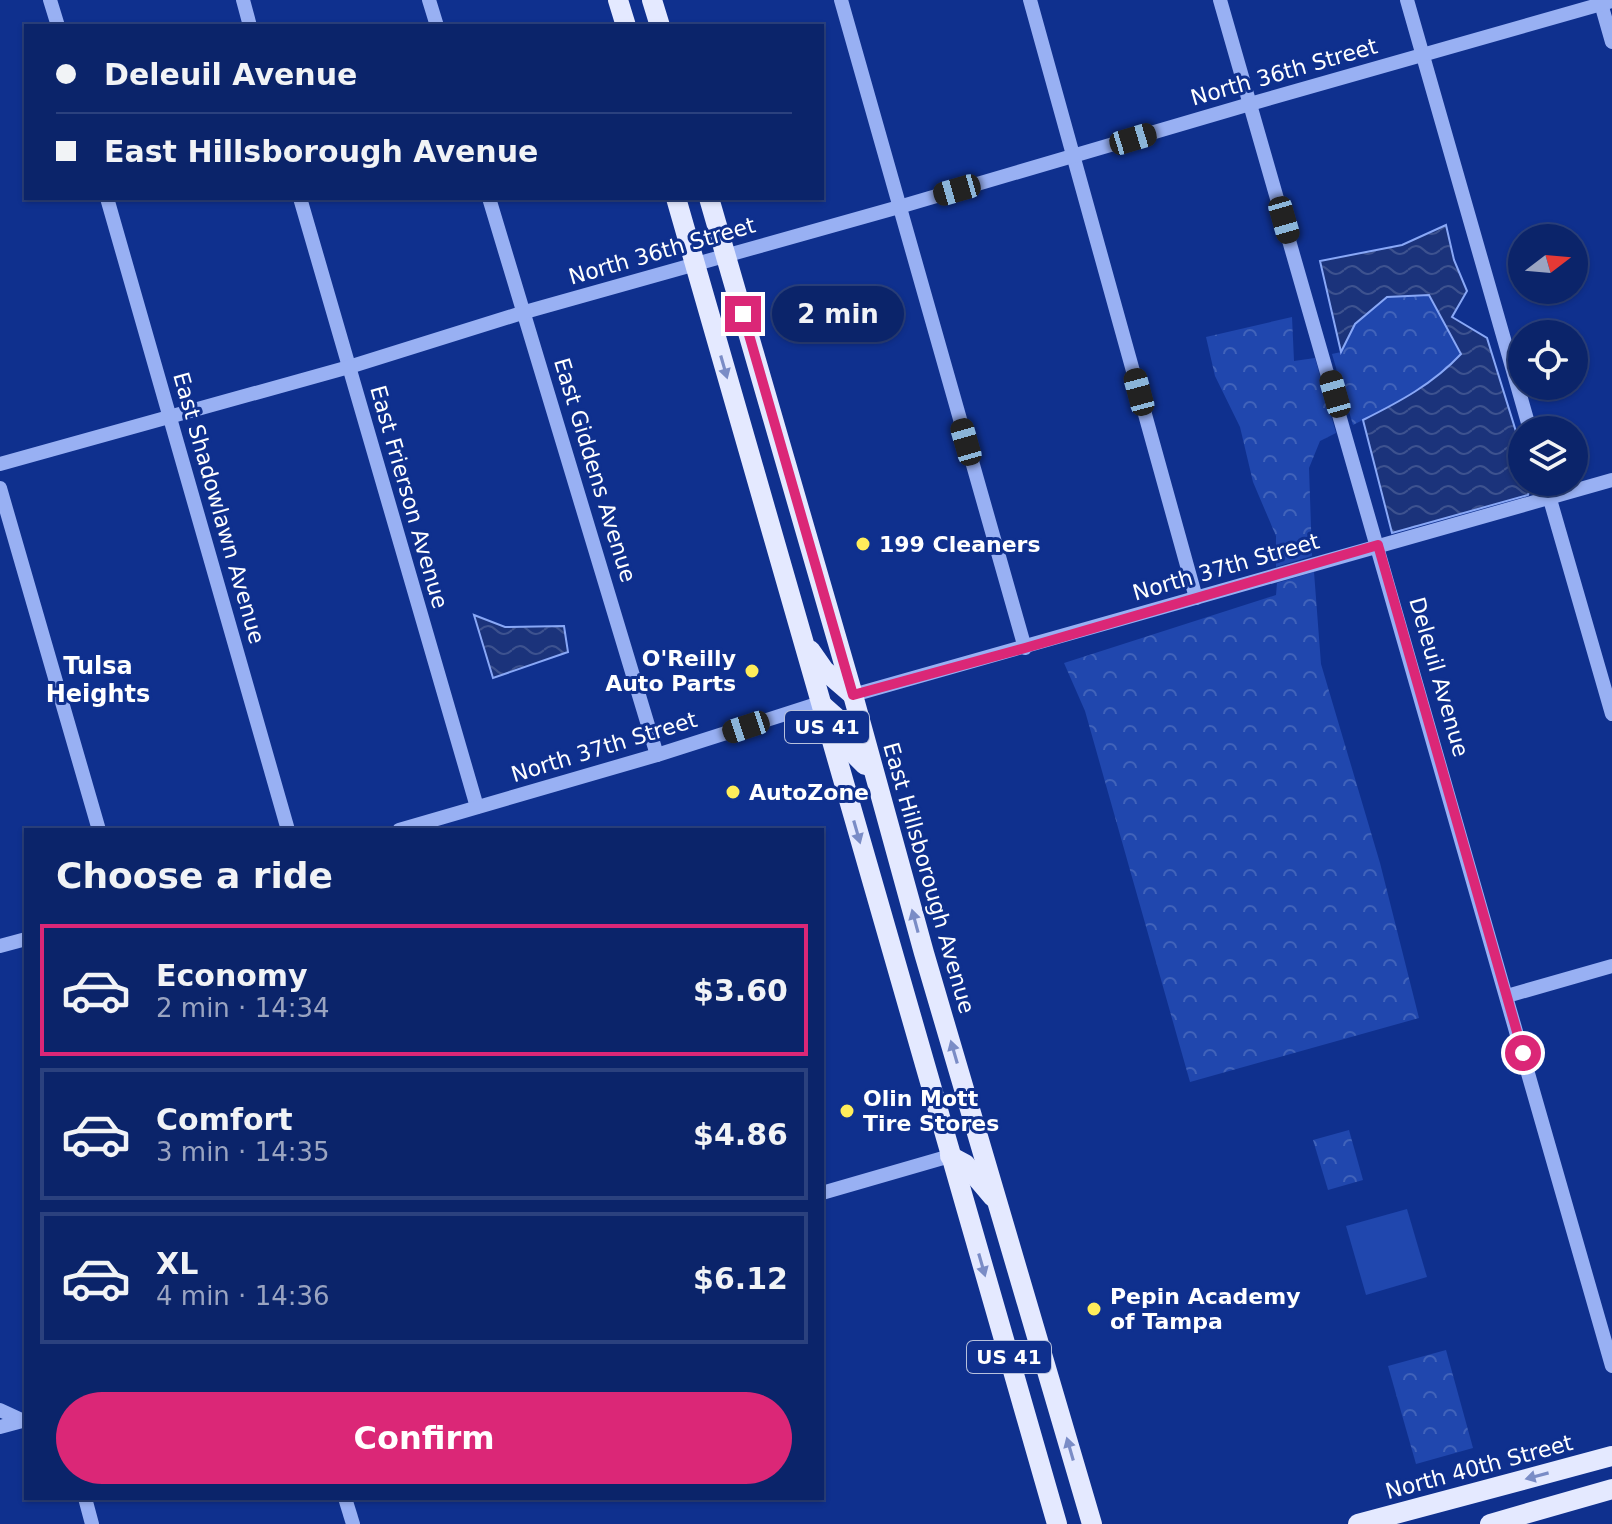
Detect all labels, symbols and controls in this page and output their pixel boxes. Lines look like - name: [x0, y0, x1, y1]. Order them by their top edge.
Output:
- street label: North 36th Street: [1188, 33, 1381, 111]
- text: Deleuil Avenue: [104, 57, 357, 92]
- car: [1107, 121, 1159, 157]
- text: East Hillsborough Avenue: [104, 134, 538, 169]
- car: [931, 172, 983, 208]
- car: [1266, 194, 1302, 246]
- street label: North 36th Street: [566, 212, 759, 290]
- north arrow: [1508, 224, 1588, 304]
- map controls: [1508, 224, 1588, 496]
- callout: 2 min: [771, 286, 903, 342]
- route end: [725, 296, 761, 332]
- text: 2 min: [797, 299, 879, 329]
- button: locate: [1508, 320, 1588, 400]
- street label: East Giddens Avenue: [549, 355, 641, 585]
- one-way arrow: [718, 355, 731, 379]
- car: [1121, 366, 1157, 418]
- car: [1317, 368, 1353, 420]
- street label: East Shadowlawn Avenue: [168, 369, 270, 647]
- street label: East Frierson Avenue: [365, 383, 453, 611]
- car: [948, 416, 984, 468]
- button: layers: [1508, 416, 1588, 496]
- street label: North 37th Street: [1130, 528, 1323, 606]
- place label: 199 Cleaners: [879, 532, 1041, 557]
- marker: 199 Cleaners: [854, 535, 872, 553]
- street label: Deleuil Avenue: [1404, 594, 1474, 760]
- place label: O'Reilly Auto Parts: [605, 646, 736, 696]
- district label: Tulsa Heights: [46, 652, 150, 708]
- marker: O'Reilly Auto Parts: [743, 662, 761, 680]
- street label: North 37th Street: [508, 707, 700, 787]
- car: [719, 708, 773, 746]
- road number: US 41: [785, 711, 869, 743]
- street label: East Hillsborough Avenue: [878, 740, 980, 1016]
- place label: AutoZone: [749, 780, 869, 805]
- marker: AutoZone: [724, 783, 742, 801]
- one-way arrow: [852, 819, 864, 844]
- text: Choose a ride: [56, 855, 333, 896]
- one-way arrow: [909, 909, 921, 934]
- icon: car: [60, 954, 132, 1026]
- text: Economy: [156, 958, 308, 993]
- text: $3.60: [693, 973, 788, 1008]
- text: 2 min · 14:34: [156, 993, 330, 1023]
- route start: [1505, 1035, 1541, 1071]
- one-way arrow: [947, 1040, 960, 1064]
- place label: Olin Mott Tire Stores: [863, 1086, 999, 1136]
- icon: car: [60, 1098, 132, 1170]
- text: Comfort: [156, 1102, 293, 1137]
- marker: Olin Mott Tire Stores: [838, 1102, 856, 1120]
- text: $4.86: [693, 1117, 788, 1152]
- text: 3 min · 14:35: [156, 1137, 330, 1167]
- icon: car: [60, 1242, 132, 1314]
- text: XL: [156, 1246, 198, 1281]
- one-way arrow: [976, 1253, 989, 1277]
- text: $6.12: [693, 1261, 788, 1296]
- text: 4 min · 14:36: [156, 1281, 330, 1311]
- place label: Pepin Academy of Tampa: [1110, 1284, 1301, 1334]
- marker: Pepin Academy of Tampa: [1085, 1300, 1103, 1318]
- road number: US 41: [967, 1341, 1051, 1373]
- button: Confirm: [56, 1392, 792, 1484]
- street label: North 40th Street: [1383, 1430, 1576, 1504]
- one-way arrow: [1063, 1437, 1076, 1461]
- one-way arrow: [1524, 1470, 1548, 1483]

